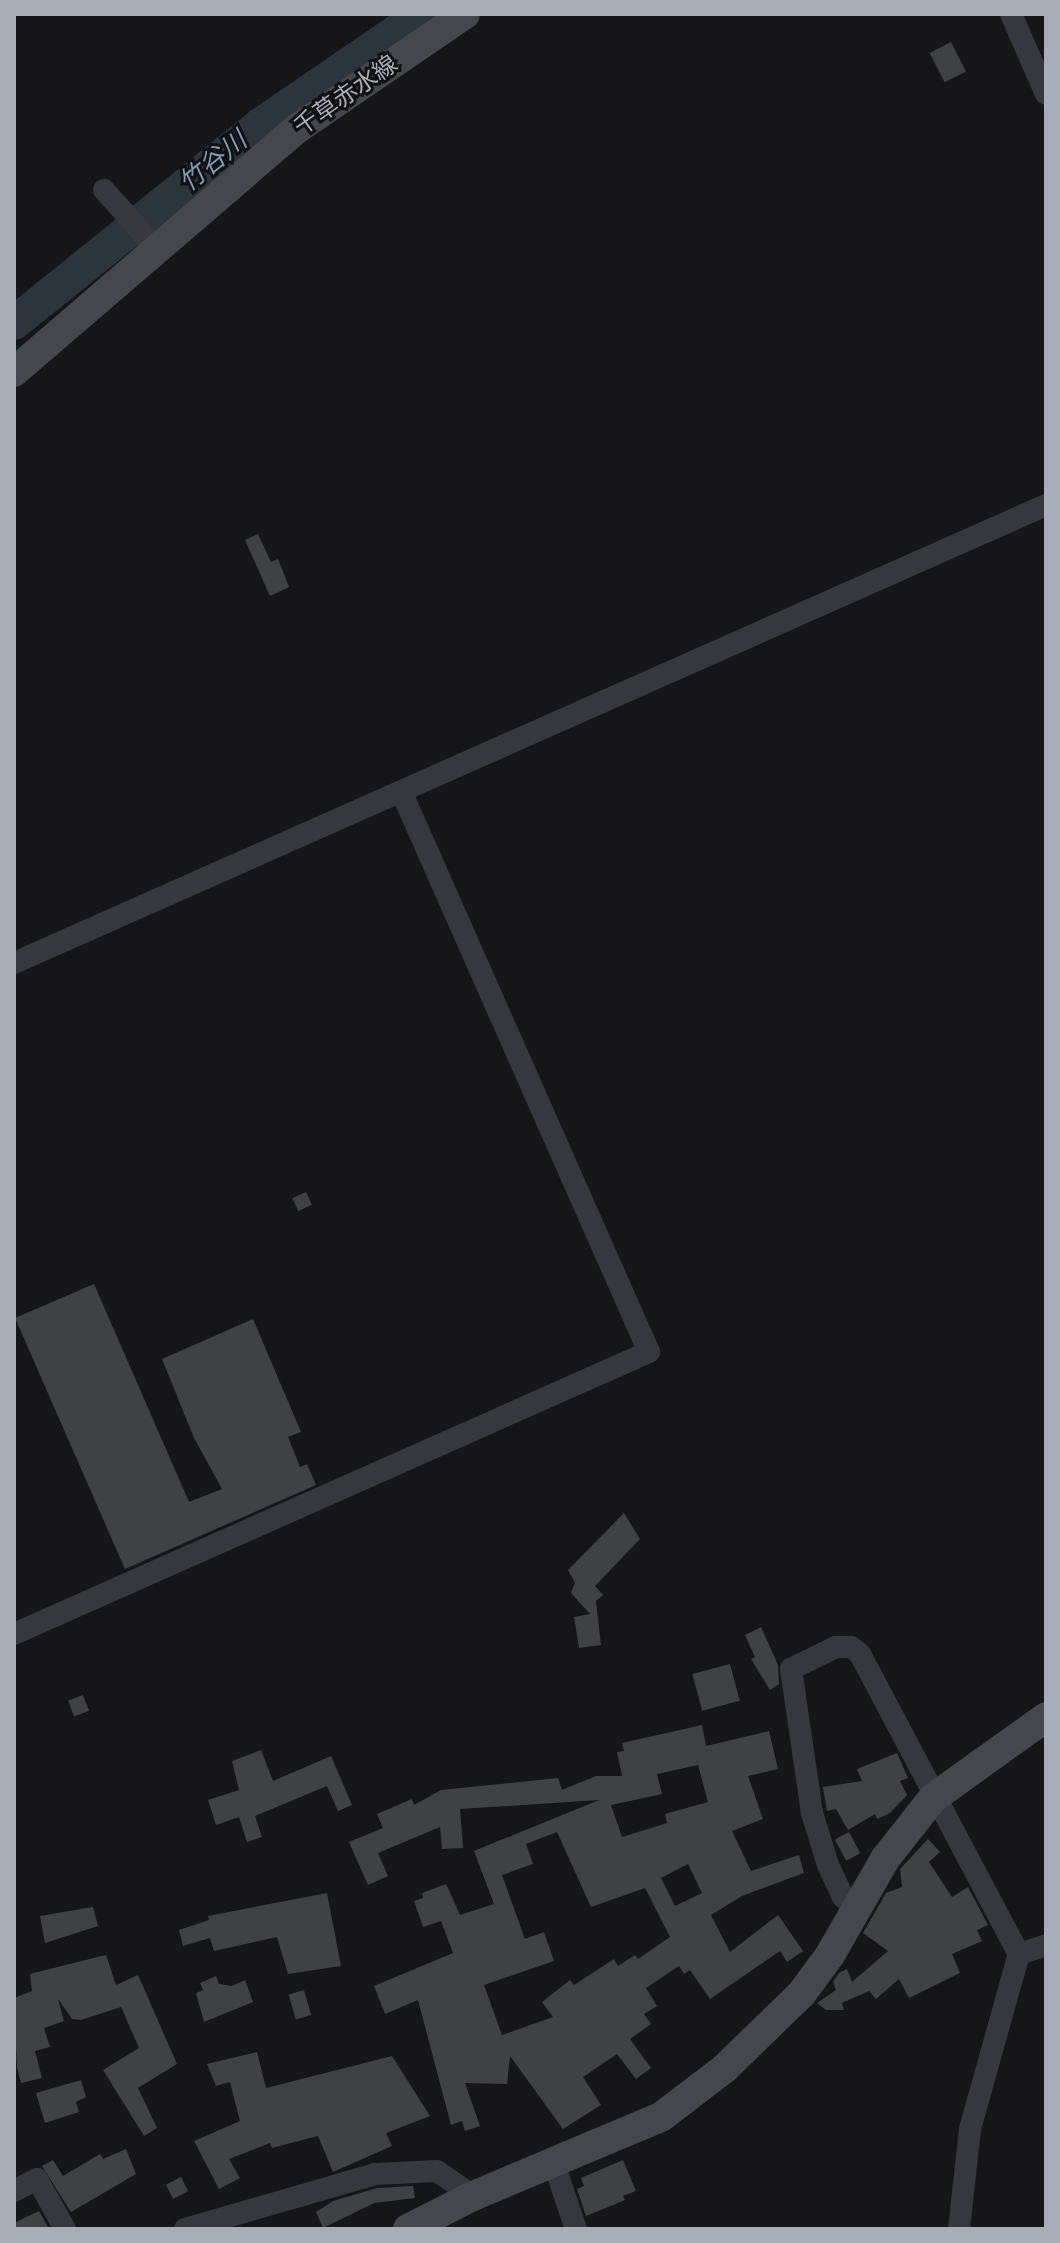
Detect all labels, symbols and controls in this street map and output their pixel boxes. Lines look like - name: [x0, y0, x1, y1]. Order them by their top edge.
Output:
- street label: 千草赤水線: [289, 50, 403, 142]
- water label: 竹谷川: [173, 125, 253, 199]

